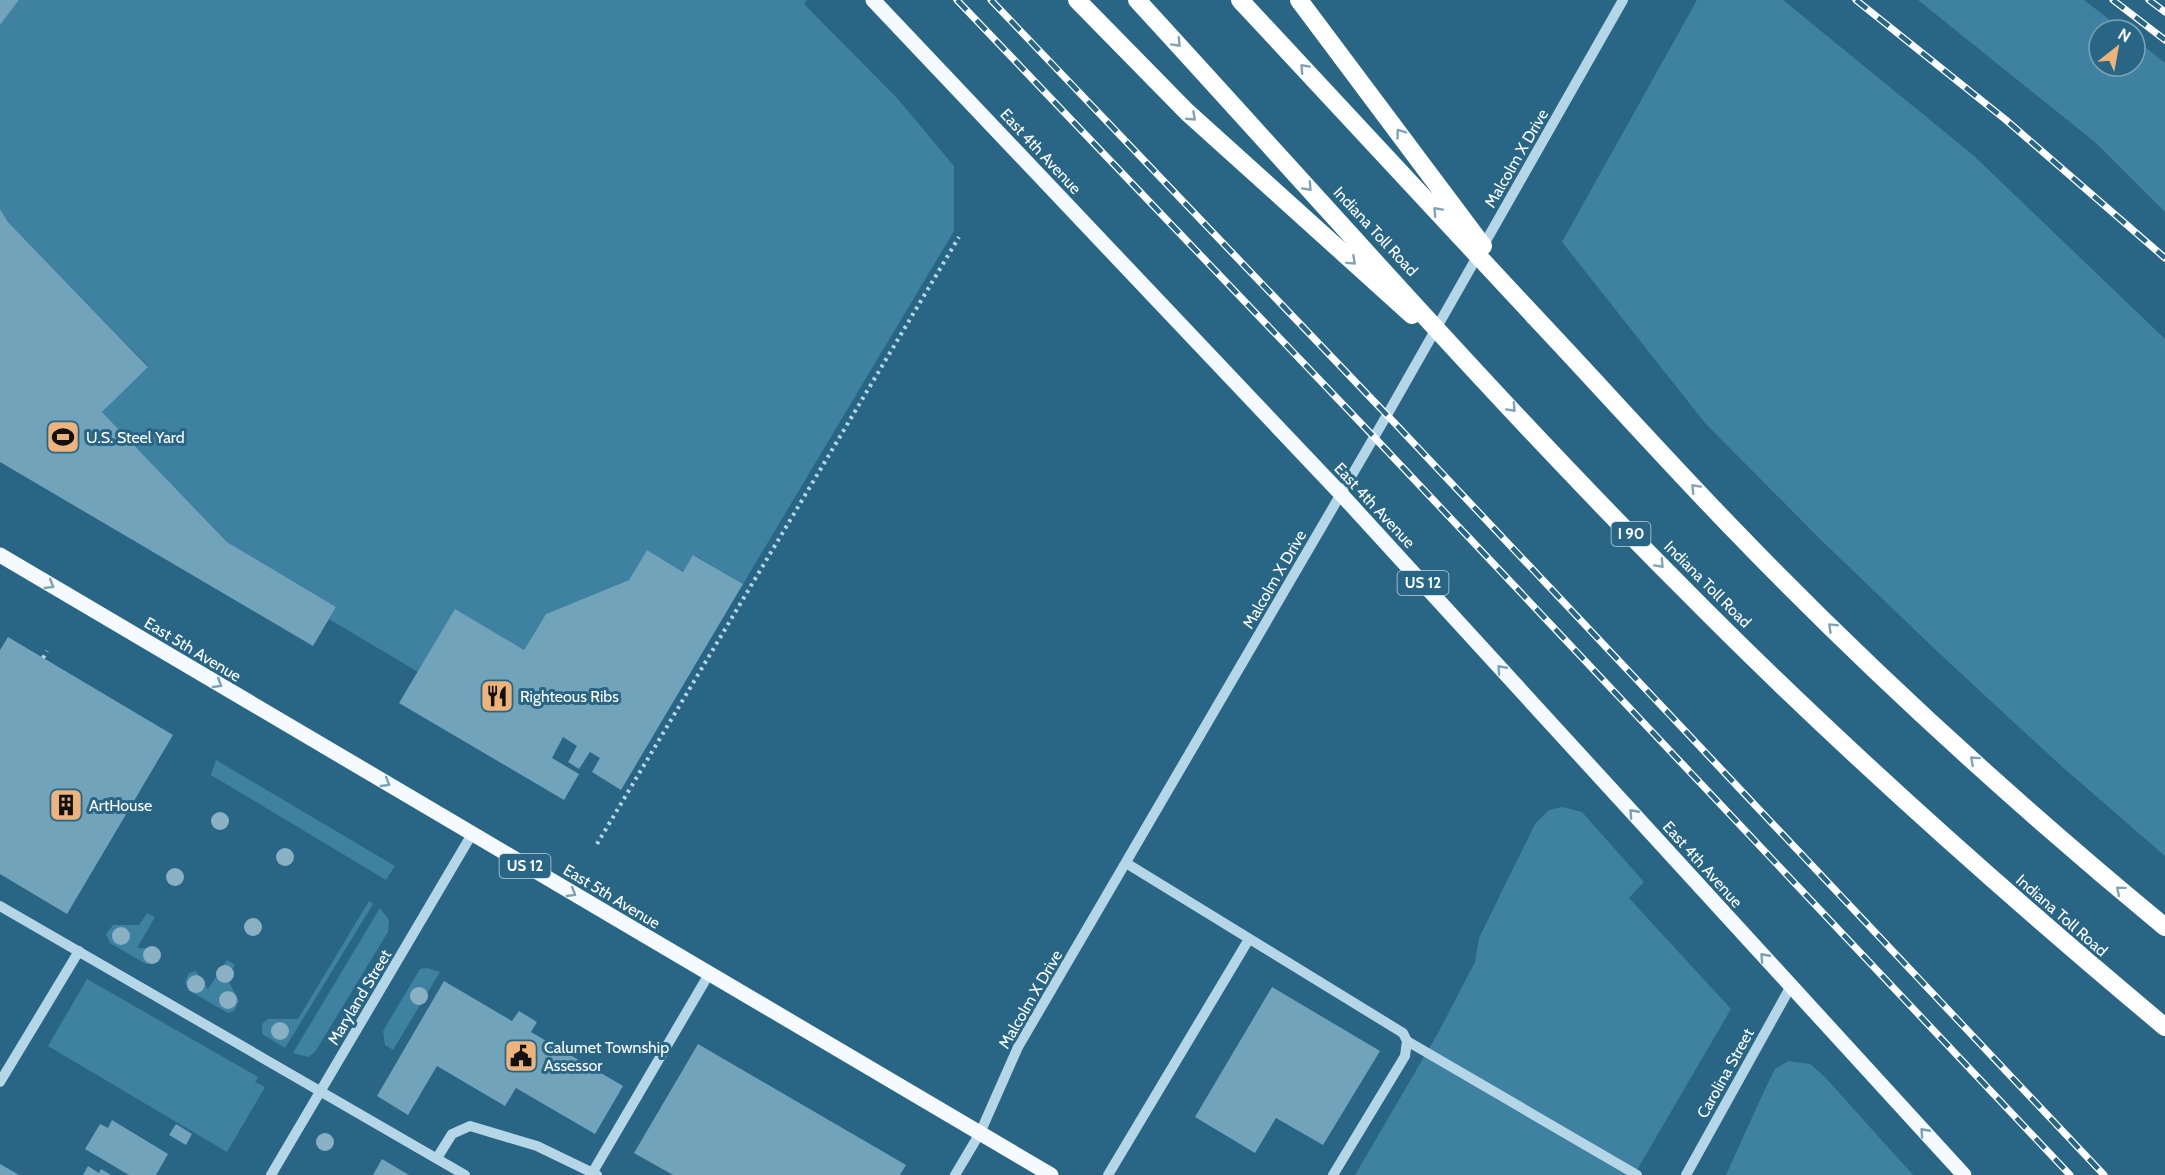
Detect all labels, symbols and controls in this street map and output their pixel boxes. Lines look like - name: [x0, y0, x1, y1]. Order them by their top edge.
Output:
- north arrow: [2087, 18, 2147, 78]
- text: N: [2115, 25, 2134, 47]
- one-way arrow: [1170, 36, 1181, 47]
- one-way arrow: [1300, 65, 1311, 75]
- street label: East 4th Avenue: [996, 105, 1085, 198]
- street label: Malcolm X Drive: [1481, 106, 1552, 211]
- one-way arrow: [1185, 109, 1196, 120]
- one-way arrow: [1396, 129, 1407, 140]
- one-way arrow: [1301, 179, 1312, 190]
- street label: Indiana Toll Road: [1329, 183, 1422, 280]
- one-way arrow: [1433, 208, 1444, 218]
- one-way arrow: [1346, 254, 1356, 265]
- one-way arrow: [1504, 400, 1515, 411]
- sports icon: U.S. Steel Yard: [45, 419, 81, 455]
- place label: U.S. Steel Yard: [86, 428, 185, 447]
- street label: East 4th Avenue: [1330, 459, 1419, 552]
- one-way arrow: [1691, 484, 1702, 495]
- road number: I 90: [1612, 522, 1650, 546]
- street label: Malcolm X Drive: [1239, 527, 1310, 632]
- street label: Indiana Toll Road: [1660, 537, 1755, 632]
- one-way arrow: [1653, 558, 1664, 568]
- road number: US 12: [1398, 571, 1448, 595]
- one-way arrow: [44, 578, 54, 589]
- street label: East 5th Avenue: [141, 613, 244, 686]
- one-way arrow: [1829, 623, 1840, 634]
- one-way arrow: [1497, 665, 1508, 676]
- one-way arrow: [212, 677, 222, 689]
- restaurant icon: Righteous Ribs: [479, 678, 515, 714]
- place label: Righteous Ribs: [520, 687, 619, 706]
- one-way arrow: [1970, 757, 1981, 768]
- one-way arrow: [380, 776, 390, 788]
- building icon: ArtHouse: [48, 787, 84, 823]
- place label: ArtHouse: [89, 796, 152, 815]
- one-way arrow: [1629, 809, 1640, 820]
- street label: East 4th Avenue: [1659, 817, 1746, 911]
- road number: US 12: [500, 854, 550, 878]
- street label: East 5th Avenue: [560, 860, 663, 933]
- street label: Indiana Toll Road: [2012, 870, 2111, 960]
- one-way arrow: [566, 886, 576, 898]
- one-way arrow: [2116, 886, 2127, 897]
- street label: Maryland Street: [324, 946, 396, 1048]
- street label: Malcolm X Drive: [995, 947, 1066, 1052]
- one-way arrow: [1760, 953, 1771, 964]
- street label: Carolina Street: [1693, 1025, 1758, 1121]
- public building icon: Calumet Township Assessor: [503, 1038, 539, 1074]
- place label: Calumet Township Assessor: [544, 1038, 669, 1075]
- one-way arrow: [1920, 1128, 1931, 1139]

